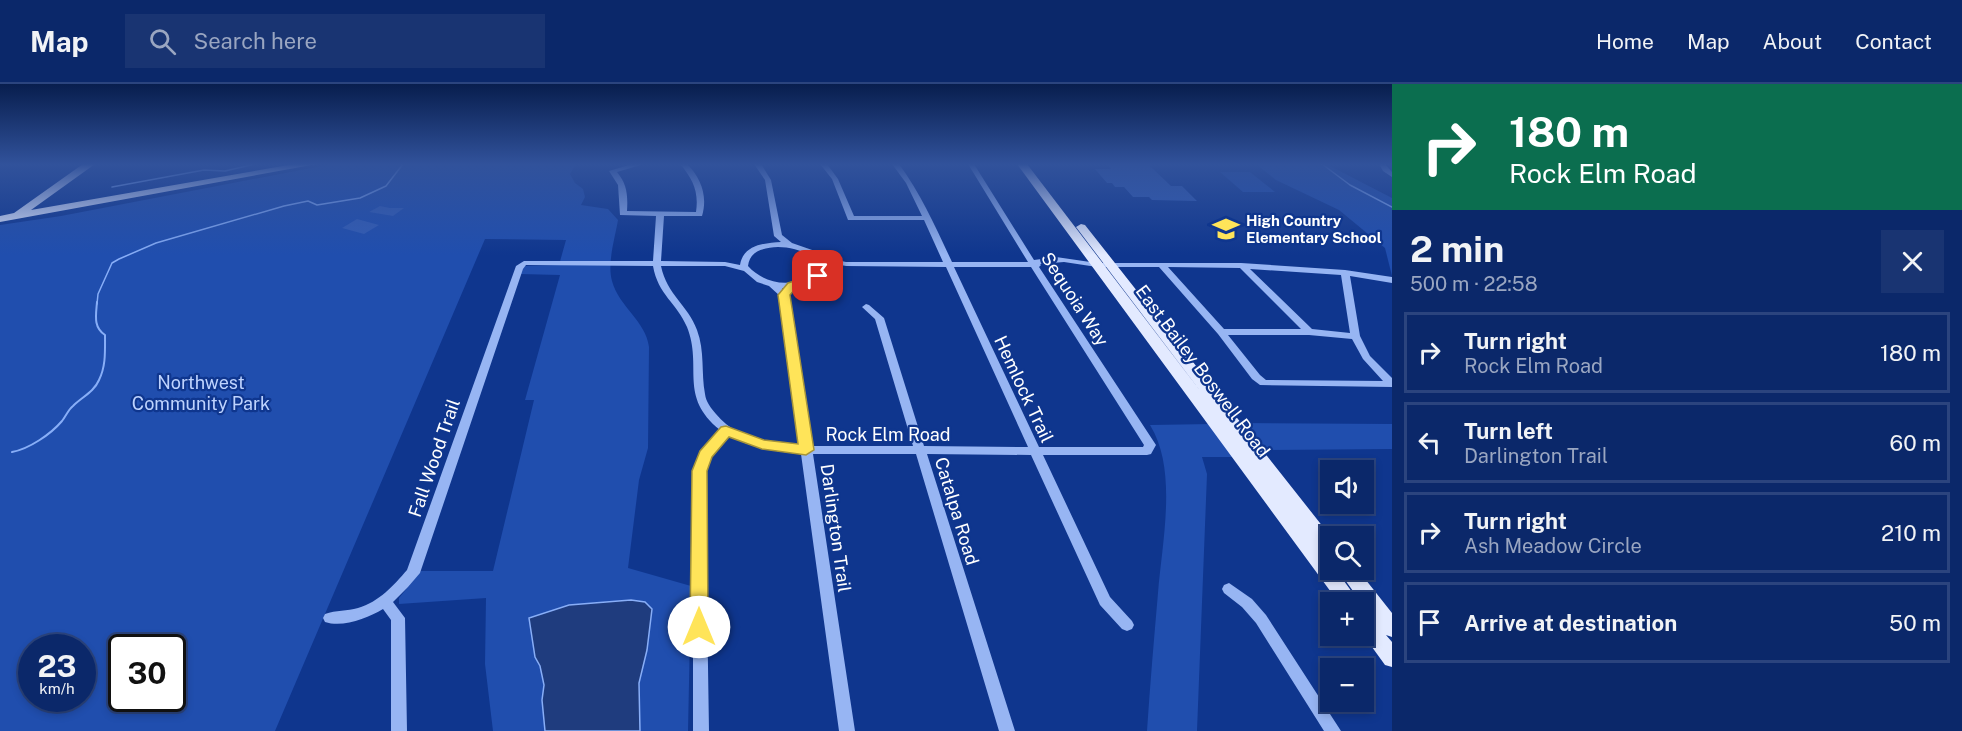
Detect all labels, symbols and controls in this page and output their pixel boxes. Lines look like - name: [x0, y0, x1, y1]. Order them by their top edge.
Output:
- search box: [125, 14, 545, 68]
- text: Map: [30, 25, 89, 58]
- icon: search: [146, 25, 179, 58]
- text: Search here: [194, 28, 317, 54]
- text: Home: [1596, 29, 1654, 54]
- text: Map: [1687, 29, 1730, 54]
- text: About: [1763, 29, 1822, 54]
- text: Contact: [1855, 29, 1932, 54]
- text: 180 m: [1509, 107, 1629, 156]
- icon: right: [1410, 108, 1488, 186]
- text: Rock Elm Road: [1509, 157, 1697, 189]
- place label: High Country Elementary School: [1246, 212, 1382, 246]
- school or university icon: High Country Elementary School: [1211, 214, 1241, 244]
- text: 2 min: [1410, 228, 1504, 270]
- button: close: [1881, 230, 1944, 293]
- street label: Sequoia Way: [1037, 248, 1113, 350]
- pin: [792, 250, 843, 301]
- icon: arrive: [801, 259, 834, 292]
- text: 500 m · 22:58: [1410, 272, 1538, 296]
- street label: East Bailey Boswell Road: [1131, 281, 1275, 461]
- text: Turn right: [1464, 328, 1567, 354]
- street label: Hemlock Trail: [990, 332, 1058, 446]
- icon: right: [1413, 336, 1446, 369]
- text: 180 m: [1880, 340, 1941, 366]
- text: Rock Elm Road: [1464, 354, 1603, 378]
- park label: Northwest Community Park: [132, 372, 270, 414]
- street label: Fall Wood Trail: [404, 396, 464, 520]
- text: Turn left: [1464, 418, 1553, 444]
- street label: Rock Elm Road: [825, 424, 951, 445]
- icon: left: [1413, 426, 1446, 459]
- text: 60 m: [1890, 430, 1941, 456]
- text: Darlington Trail: [1464, 444, 1608, 468]
- street label: Catalpa Road: [931, 455, 983, 567]
- map controls: [1320, 460, 1374, 712]
- button: sound: [1320, 460, 1374, 514]
- street label: Darlington Trail: [817, 462, 855, 594]
- text: Turn right: [1464, 508, 1567, 534]
- icon: right: [1413, 516, 1446, 549]
- text: 210 m: [1881, 520, 1941, 546]
- button: search: [1320, 526, 1374, 580]
- text: Ash Meadow Circle: [1464, 534, 1642, 558]
- button: +: [1320, 592, 1374, 646]
- position arrow: [667, 595, 731, 659]
- icon: arrive: [1413, 606, 1446, 639]
- text: Arrive at destination: [1464, 610, 1677, 636]
- text: 50 m: [1889, 610, 1941, 636]
- speed limit sign: 30: [108, 634, 186, 712]
- text: 23: [37, 648, 77, 684]
- button: −: [1320, 658, 1374, 712]
- text: km/h: [39, 680, 75, 697]

